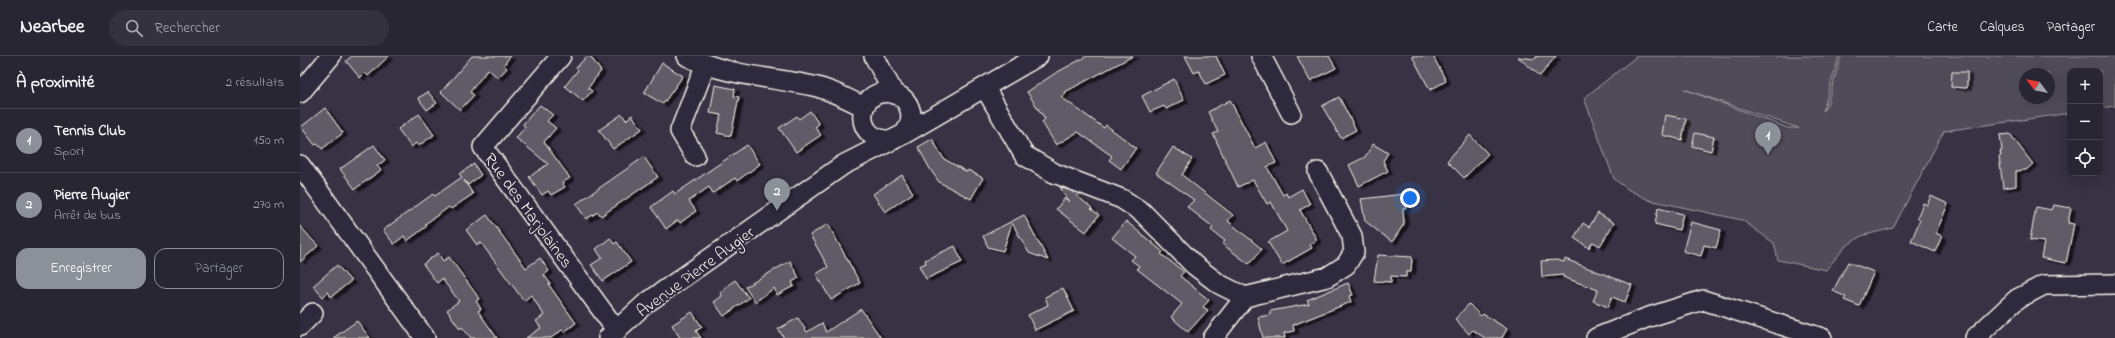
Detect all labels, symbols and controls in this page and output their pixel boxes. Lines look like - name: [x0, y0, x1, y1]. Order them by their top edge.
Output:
- search box: [109, 10, 389, 46]
- text: Nearbee: [20, 14, 85, 41]
- icon: search: [123, 17, 145, 39]
- text: Rechercher: [155, 17, 220, 39]
- text: Carte: [1927, 17, 1958, 38]
- text: Calques: [1980, 17, 2025, 38]
- text: Partager: [2047, 17, 2095, 38]
- north arrow: [2019, 68, 2055, 104]
- map controls: [2067, 68, 2103, 176]
- button: +: [2067, 68, 2103, 104]
- text: À proximité: [16, 70, 94, 95]
- text: 2 résultats: [226, 73, 284, 92]
- button: −: [2067, 104, 2103, 140]
- text: Tennis Club: [54, 120, 125, 142]
- pin: 1: [1755, 122, 1781, 155]
- text: 1: [27, 131, 31, 150]
- text: 150 m: [253, 131, 284, 150]
- button: locate: [2067, 140, 2103, 176]
- text: Sport: [54, 142, 85, 161]
- street label: Rue des Marjolaines: [477, 148, 578, 274]
- pin: 2: [764, 178, 790, 211]
- text: Pierre Augier: [54, 184, 130, 206]
- your location: [1400, 188, 1420, 208]
- text: 2: [26, 195, 32, 214]
- text: 270 m: [253, 195, 284, 214]
- text: Arrêt de bus: [54, 206, 121, 225]
- street label: Avenue Pierre Augier: [632, 220, 762, 325]
- button: Enregistrer: [16, 248, 146, 289]
- button: Partager: [154, 248, 284, 289]

